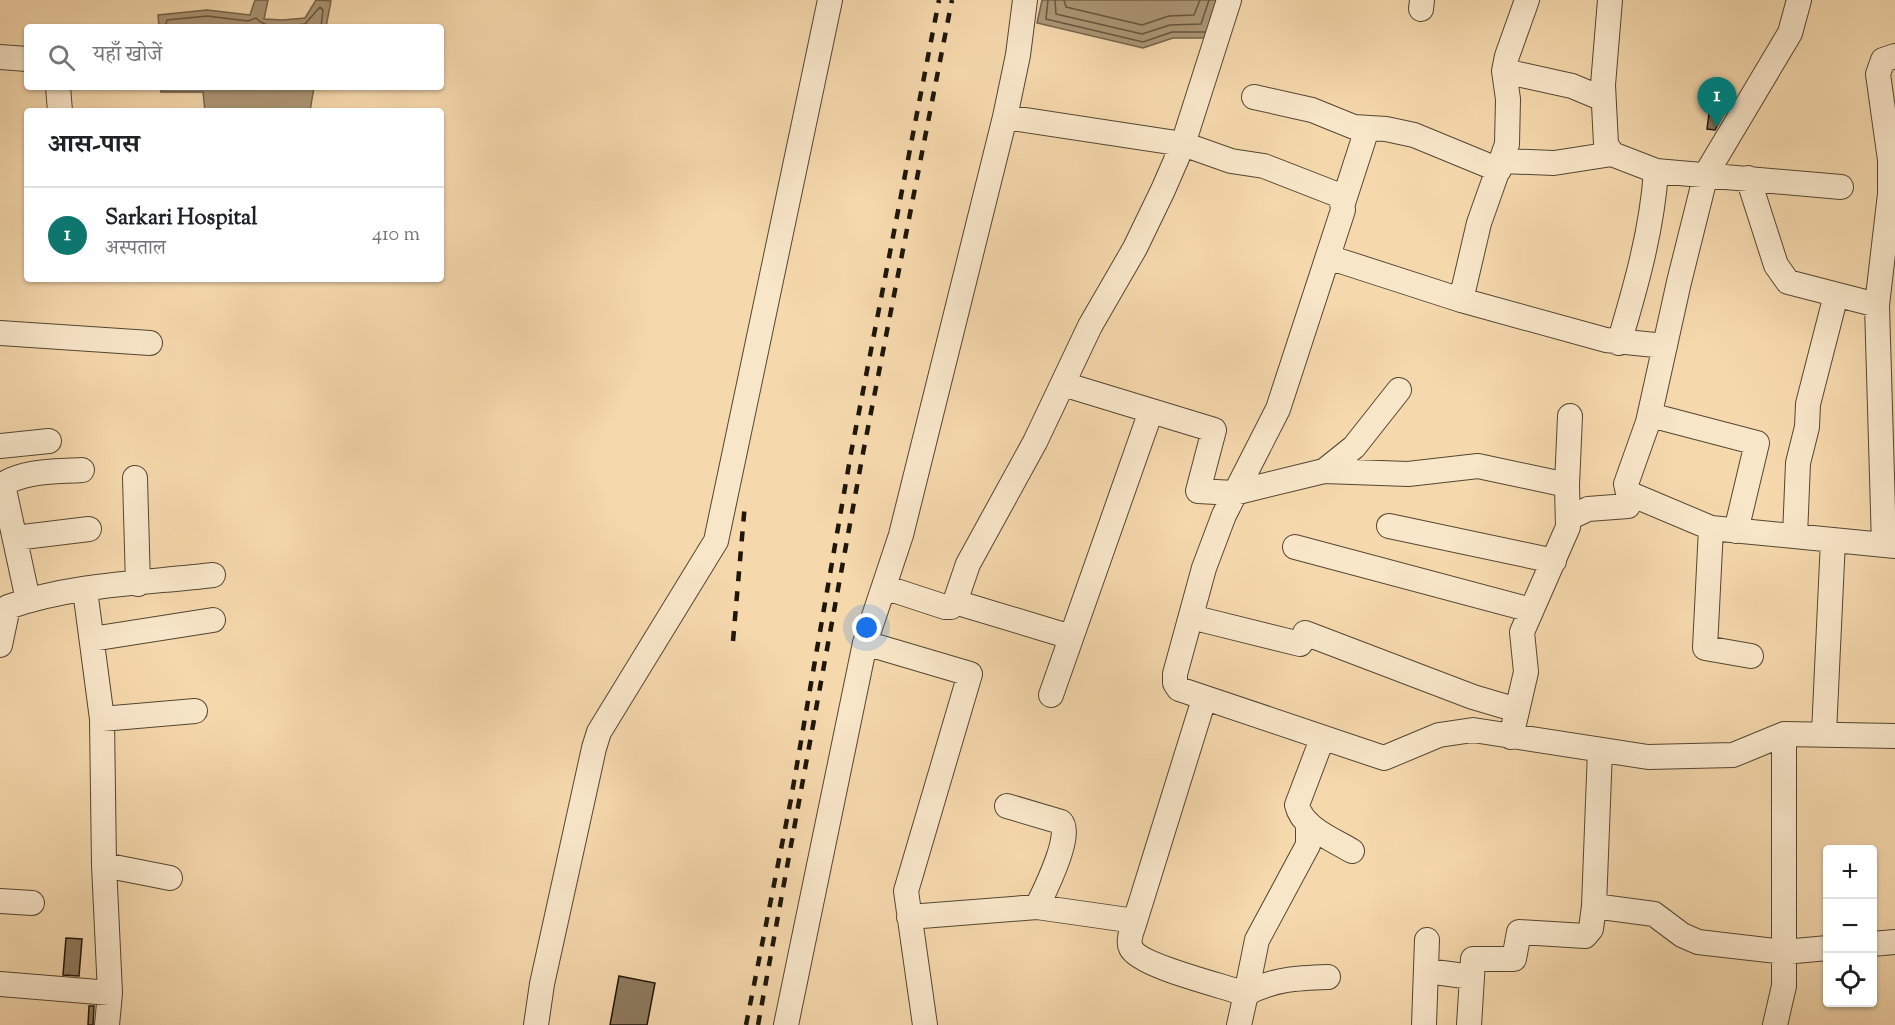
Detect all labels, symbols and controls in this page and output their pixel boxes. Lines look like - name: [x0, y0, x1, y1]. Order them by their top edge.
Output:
- search box: [24, 24, 444, 90]
- text: यहाँ खोजें: [93, 40, 162, 72]
- icon: search: [45, 41, 78, 74]
- pin: 1: [1698, 78, 1736, 127]
- text: आस-पास: [48, 127, 140, 164]
- text: Sarkari Hospital: [105, 203, 257, 235]
- text: 1: [64, 221, 71, 250]
- text: 410 m: [372, 221, 420, 250]
- text: अस्पताल: [105, 235, 166, 264]
- your location: [852, 613, 881, 642]
- map controls: [1823, 845, 1877, 1007]
- button: +: [1823, 845, 1877, 899]
- button: −: [1823, 899, 1877, 953]
- button: locate: [1823, 953, 1877, 1007]

